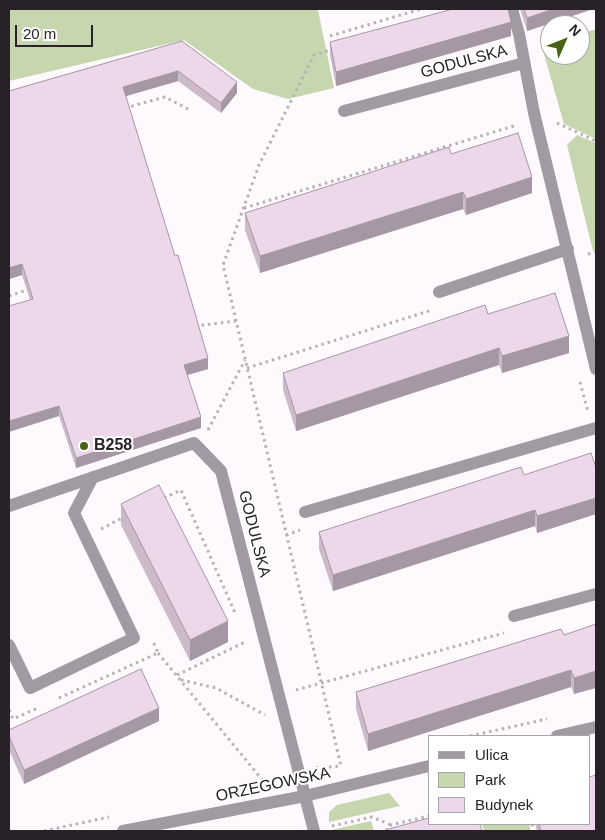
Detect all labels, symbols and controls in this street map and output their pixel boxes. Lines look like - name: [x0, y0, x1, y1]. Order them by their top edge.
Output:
- scale bar: [18, 15, 95, 47]
- north arrow: [540, 15, 590, 65]
- text: N: [566, 21, 584, 39]
- text: 20 m: [23, 25, 56, 42]
- street label: GODULSKA: [419, 41, 509, 83]
- place label: B258: [94, 436, 132, 456]
- marker: B258: [78, 440, 90, 452]
- street label: GODULSKA: [234, 489, 274, 579]
- legend: [428, 735, 590, 825]
- text: Ulica: [475, 746, 508, 763]
- street label: ORZEGOWSKA: [214, 764, 332, 806]
- text: Park: [475, 771, 506, 788]
- text: Budynek: [475, 796, 533, 813]

